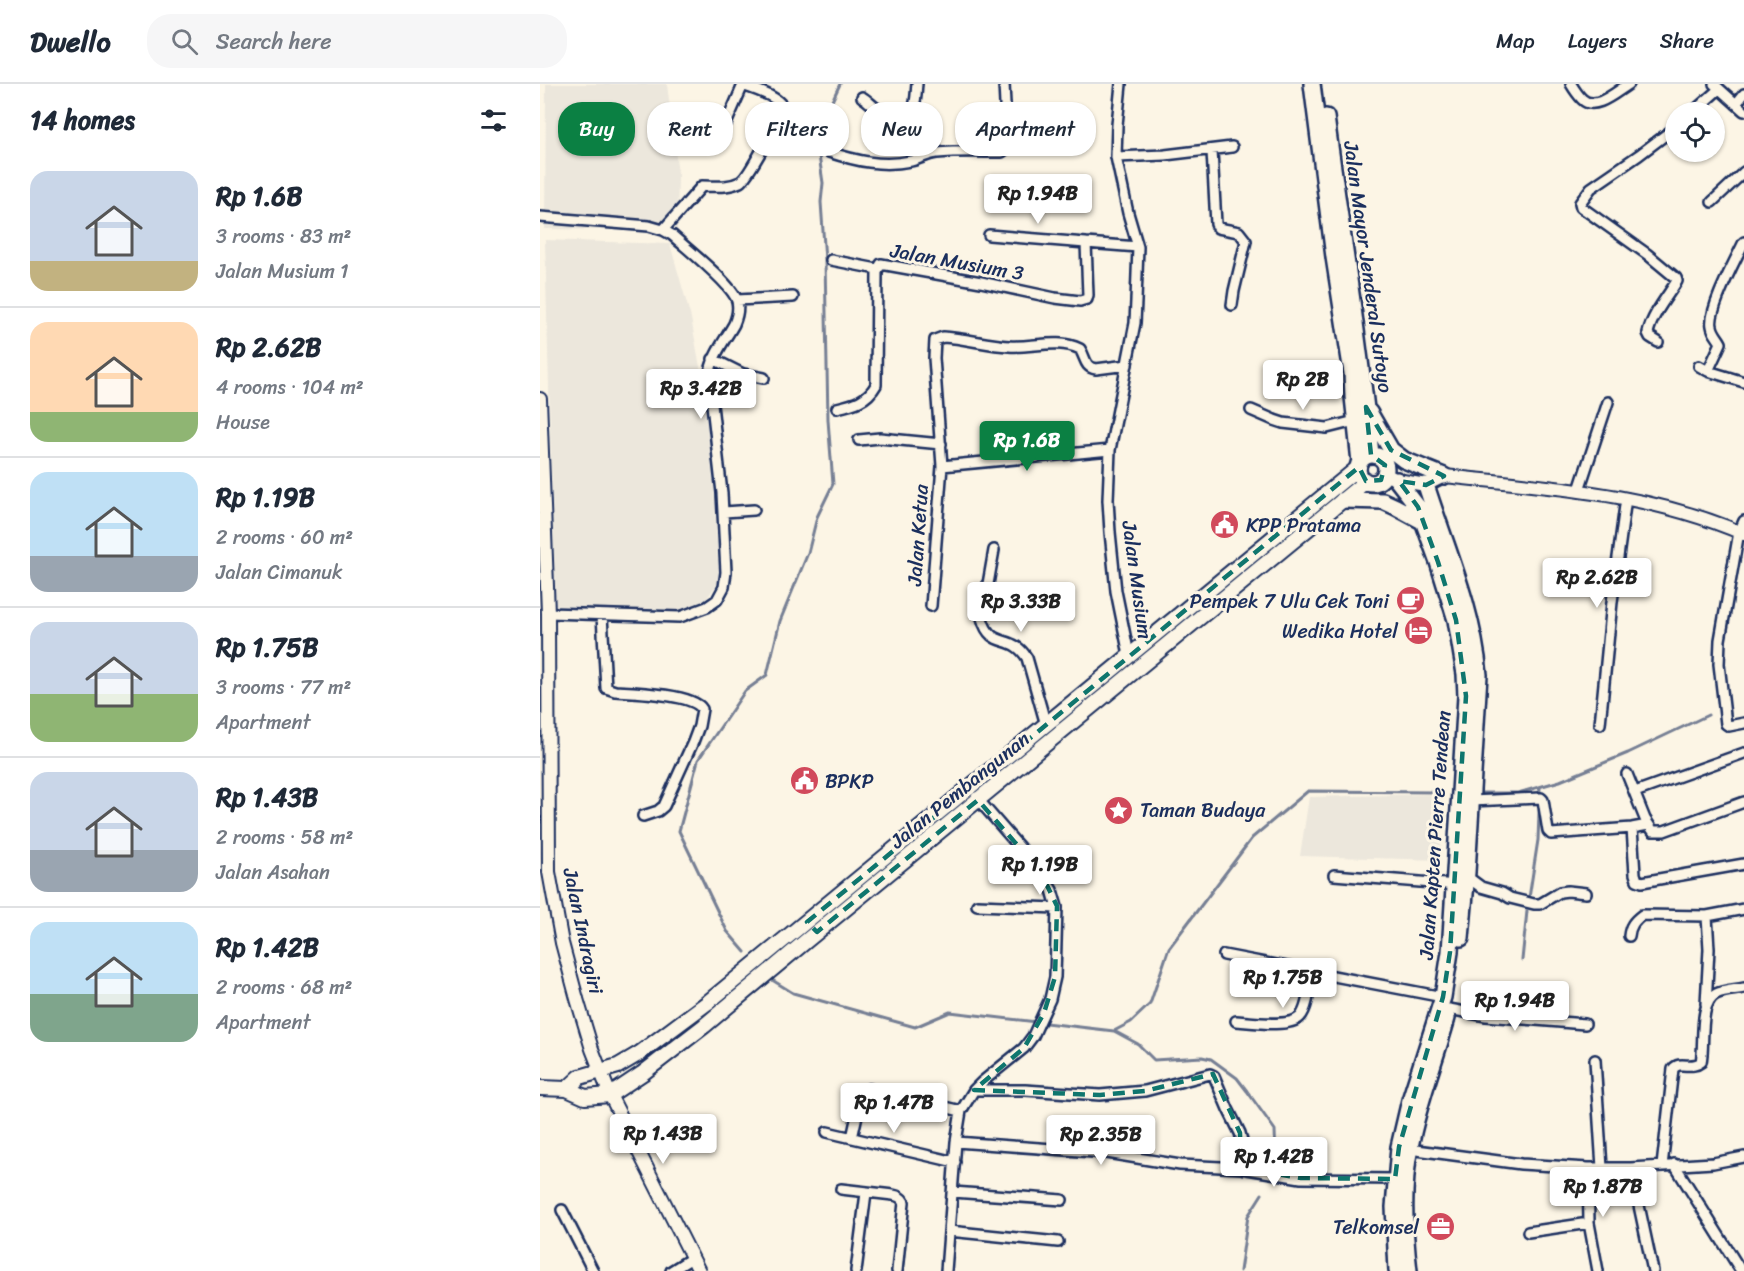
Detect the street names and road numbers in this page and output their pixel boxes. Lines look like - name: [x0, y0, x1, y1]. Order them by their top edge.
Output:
- street label: Jalan Mayor Jenderal Sutoyo: [1333, 138, 1403, 395]
- street label: Jalan Musium 3: [887, 233, 1026, 291]
- street label: Jalan Ketua: [897, 482, 939, 588]
- street label: Jalan Musium: [1111, 518, 1163, 641]
- street label: Jalan Kapten Pierre Tendean: [1409, 709, 1461, 962]
- street label: Jalan Pembangunan: [881, 722, 1038, 858]
- street label: Jalan Indragiri: [552, 864, 614, 998]

